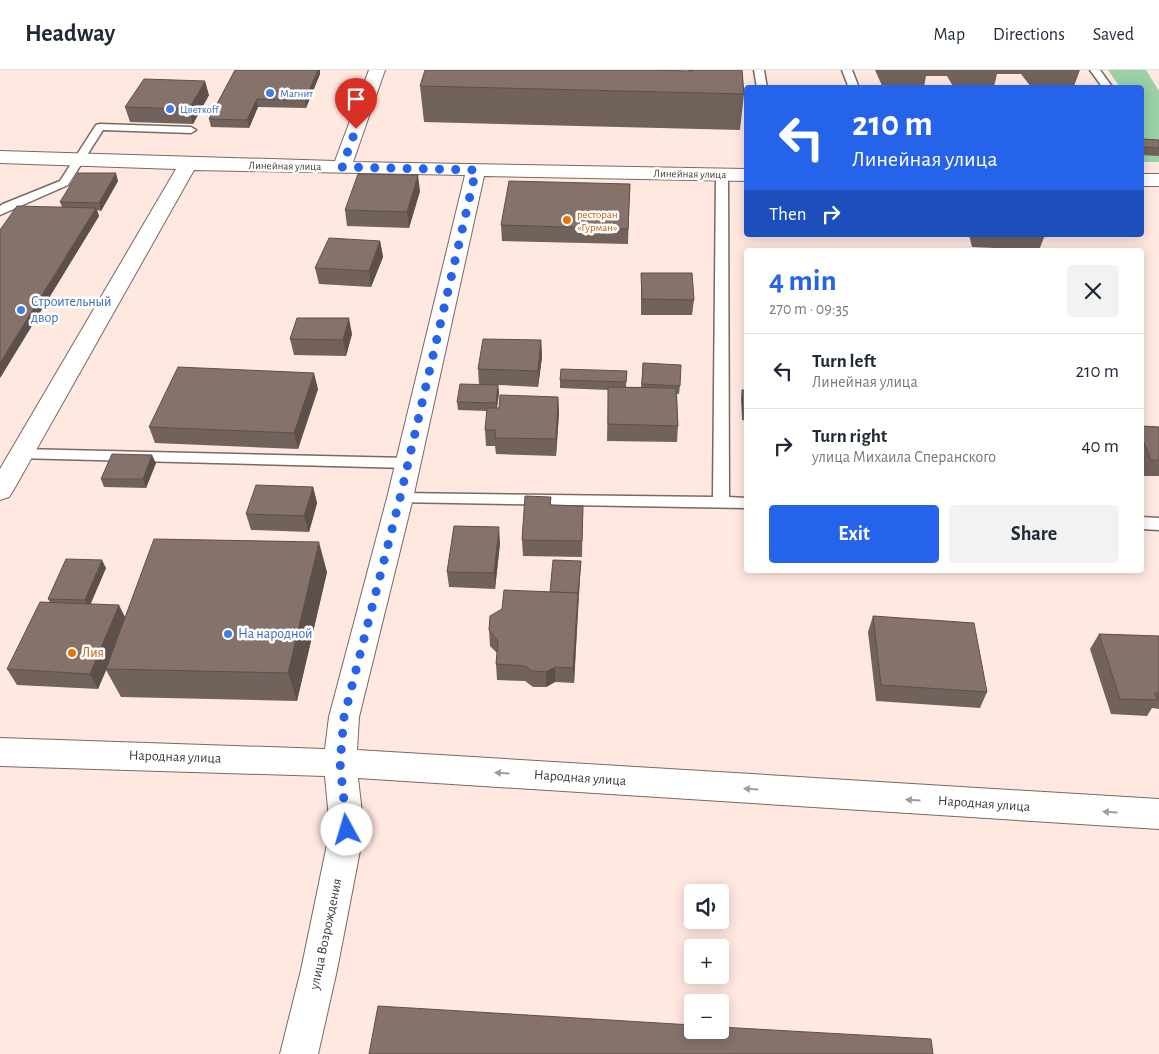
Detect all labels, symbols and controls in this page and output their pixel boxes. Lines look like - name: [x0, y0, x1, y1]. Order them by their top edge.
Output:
- text: Headway: [25, 22, 115, 46]
- text: Map: [934, 26, 965, 44]
- text: Directions: [993, 26, 1065, 44]
- text: Saved: [1093, 26, 1134, 44]
- pin: [335, 78, 377, 129]
- icon: arrive: [342, 85, 370, 113]
- marker: Магнит: [264, 87, 276, 99]
- place label: Магнит: [280, 88, 313, 99]
- marker: Цветкоff: [164, 103, 176, 115]
- place label: Цветкоff: [180, 104, 219, 115]
- icon: left: [769, 105, 834, 170]
- text: 210 m: [852, 107, 933, 142]
- text: Линейная улица: [852, 148, 997, 170]
- street label: Линейная улица: [249, 160, 321, 172]
- street label: Линейная улица: [654, 168, 726, 180]
- icon: right: [817, 200, 845, 228]
- text: Then: [769, 205, 807, 224]
- place label: ресторан «Гурман»: [577, 209, 618, 233]
- marker: ресторан «Гурман»: [561, 214, 573, 226]
- button: close: [1067, 265, 1119, 317]
- text: 4 min: [769, 266, 837, 296]
- place label: Строительный двор: [31, 295, 111, 325]
- text: 270 m · 09:35: [769, 301, 849, 317]
- marker: Строительный двор: [15, 304, 27, 316]
- text: Turn left: [812, 352, 876, 371]
- icon: left: [769, 357, 797, 385]
- text: 210 m: [1075, 362, 1119, 381]
- text: Линейная улица: [812, 374, 918, 390]
- text: Turn right: [812, 427, 887, 446]
- icon: right: [769, 432, 797, 460]
- text: 40 m: [1081, 437, 1119, 456]
- text: улица Михаила Сперанского: [812, 449, 996, 465]
- button: Exit: [769, 505, 939, 563]
- button: Share: [949, 505, 1119, 563]
- place label: На народной: [238, 627, 312, 641]
- marker: На народной: [222, 628, 234, 640]
- place label: Лия: [82, 646, 104, 660]
- marker: Лия: [66, 647, 78, 659]
- street label: Народная улица: [128, 748, 222, 766]
- street label: Народная улица: [533, 768, 627, 788]
- one-way arrow: [493, 769, 509, 777]
- one-way arrow: [743, 785, 759, 793]
- street label: Народная улица: [937, 794, 1031, 814]
- one-way arrow: [905, 795, 921, 803]
- position arrow: [320, 803, 372, 855]
- one-way arrow: [1102, 807, 1118, 815]
- street label: улица Возрождения: [307, 877, 345, 992]
- map controls: [684, 884, 729, 1039]
- button: sound: [684, 884, 729, 929]
- button: +: [684, 939, 729, 984]
- button: −: [684, 994, 729, 1039]

